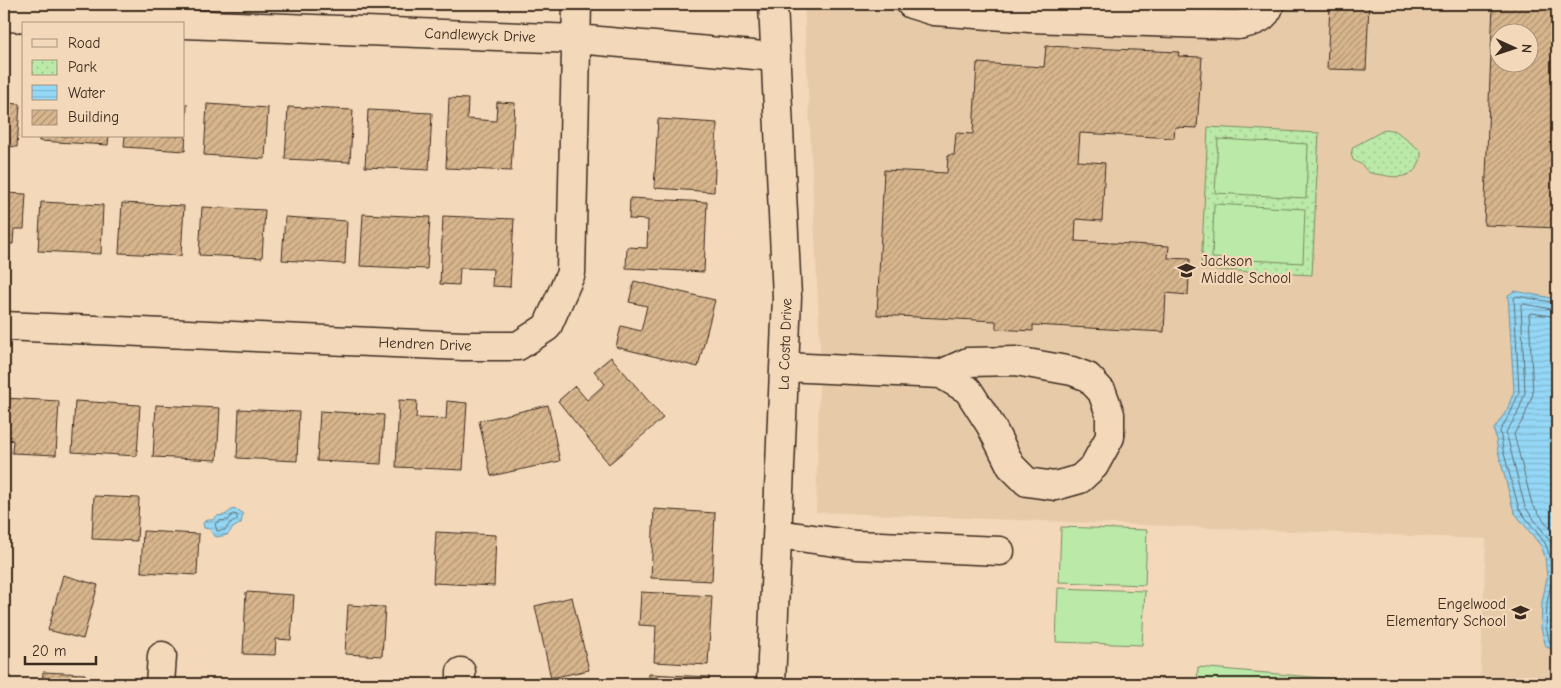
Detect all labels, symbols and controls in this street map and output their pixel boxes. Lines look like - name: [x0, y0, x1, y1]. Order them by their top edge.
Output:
- legend: [22, 22, 185, 138]
- north arrow: [1488, 22, 1538, 72]
- street label: Candlewyck Drive: [424, 24, 536, 46]
- text: Road: [68, 34, 100, 52]
- text: N: [1518, 44, 1535, 54]
- text: Park: [68, 58, 97, 76]
- text: Water: [68, 84, 105, 102]
- text: Building: [68, 108, 119, 126]
- place label: Jackson Middle School: [1201, 252, 1291, 287]
- school or university icon: Jackson Middle School: [1177, 260, 1197, 280]
- street label: La Costa Drive: [774, 297, 796, 390]
- street label: Hendren Drive: [378, 333, 472, 355]
- place label: Engelwood Elementary School: [1386, 595, 1506, 630]
- school or university icon: Engelwood Elementary School: [1510, 603, 1530, 623]
- scale bar: [25, 633, 96, 665]
- text: 20 m: [32, 642, 66, 660]

